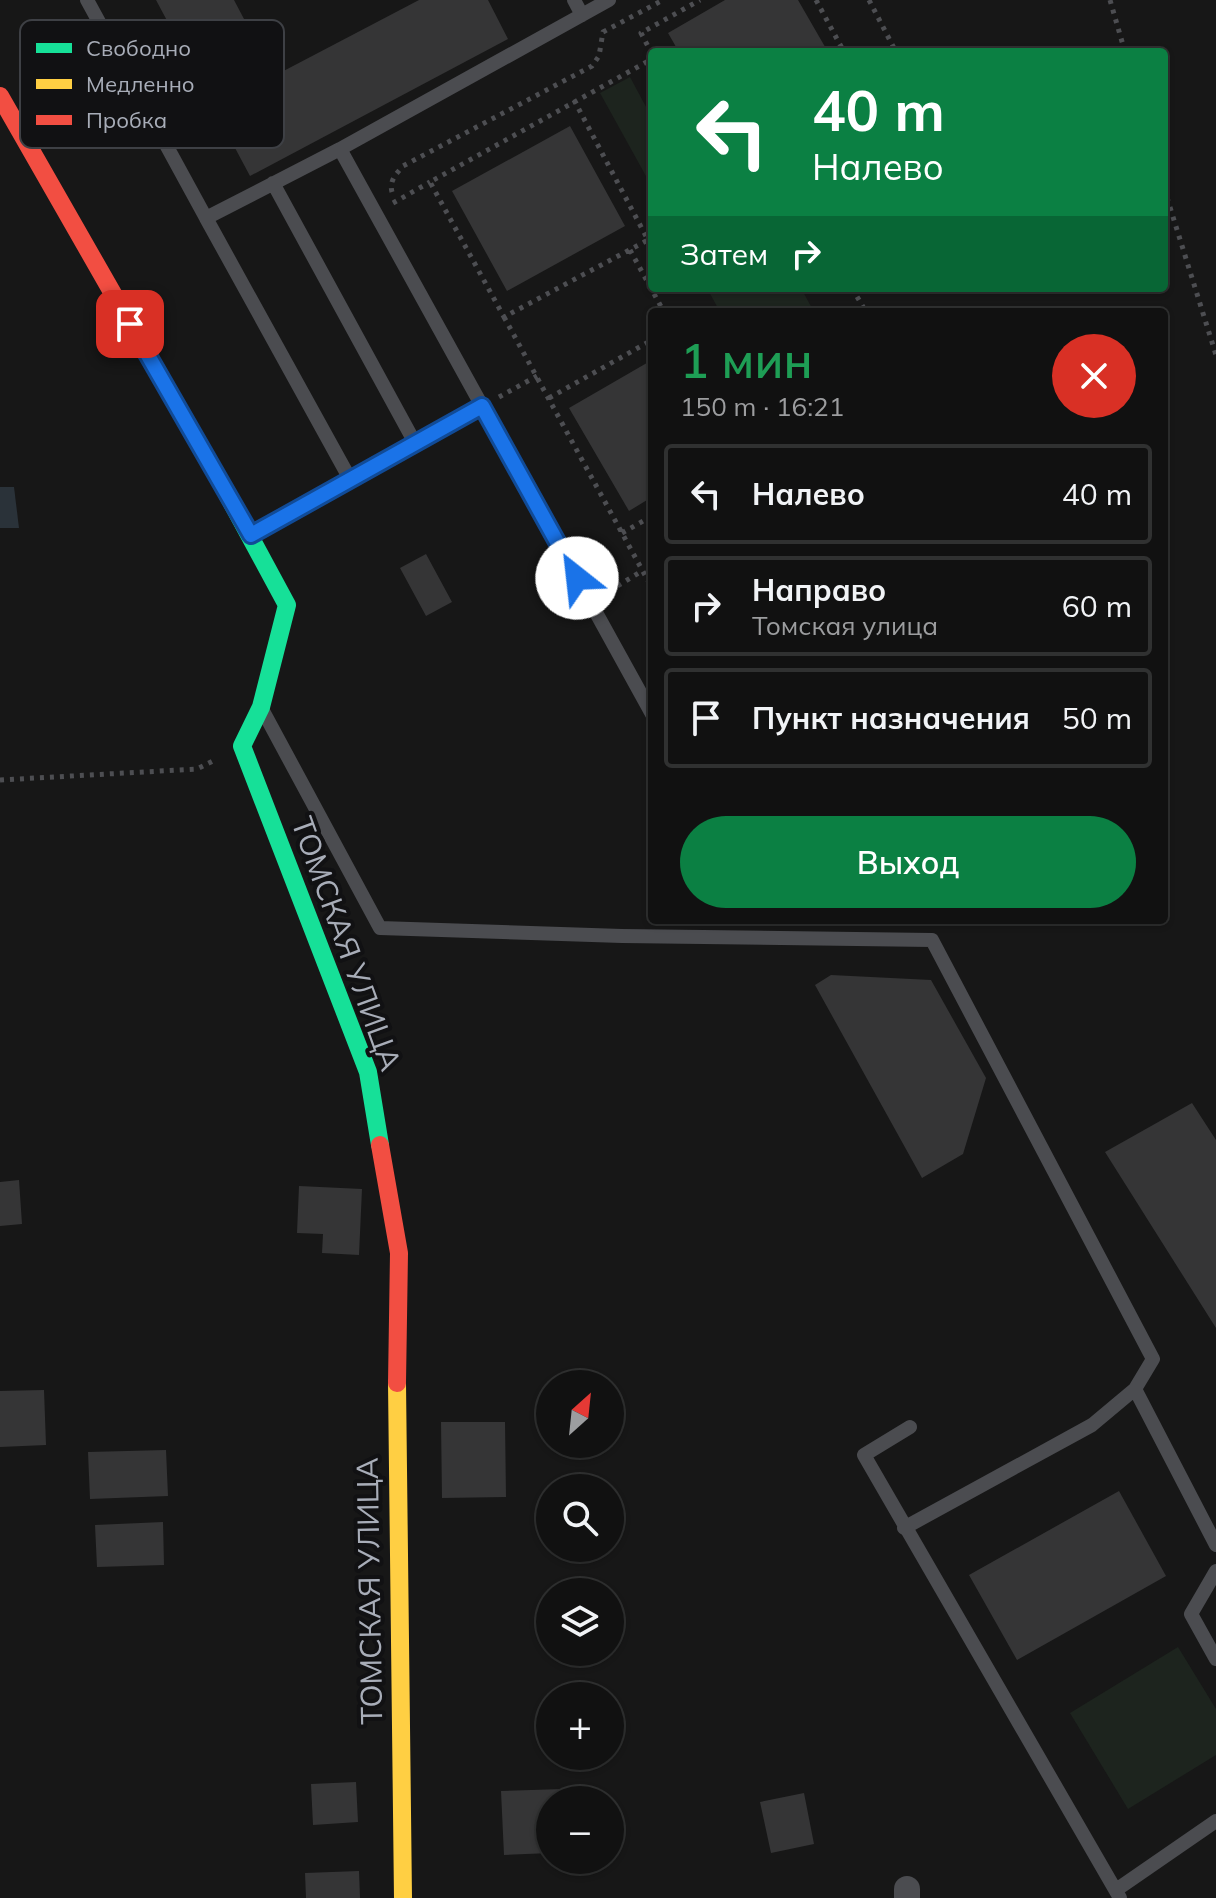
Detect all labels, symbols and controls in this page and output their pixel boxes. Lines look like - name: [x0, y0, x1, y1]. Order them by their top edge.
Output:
- legend: [20, 20, 284, 148]
- text: Свободно: [86, 34, 191, 62]
- text: Медленно: [86, 70, 195, 98]
- text: 40 m: [812, 75, 945, 145]
- icon: left: [680, 80, 784, 184]
- text: Пробка: [86, 106, 167, 134]
- text: Налево: [812, 144, 944, 189]
- icon: right: [784, 232, 828, 276]
- text: Затем: [680, 235, 768, 273]
- pin: [96, 290, 164, 358]
- icon: arrive: [108, 302, 152, 346]
- text: 1 мин: [680, 330, 813, 390]
- button: close: [1052, 334, 1136, 418]
- text: 150 m · 16:21: [680, 390, 844, 423]
- icon: left: [684, 472, 728, 516]
- text: Налево: [752, 475, 865, 513]
- text: 40 m: [1062, 475, 1132, 513]
- position arrow: [535, 536, 619, 620]
- text: Направо: [752, 571, 886, 609]
- icon: right: [684, 584, 728, 628]
- text: 60 m: [1062, 587, 1132, 625]
- text: Томская улица: [752, 609, 938, 642]
- icon: arrive: [684, 696, 728, 740]
- text: Пункт назначения: [752, 699, 1030, 737]
- text: 50 m: [1062, 699, 1132, 737]
- street label: ТОМСКАЯ УЛИЦА: [283, 812, 411, 1076]
- button: Выход: [680, 816, 1136, 908]
- north arrow: [536, 1370, 624, 1458]
- map controls: [536, 1370, 624, 1874]
- street label: ТОМСКАЯ УЛИЦА: [348, 1457, 390, 1725]
- button: search: [536, 1474, 624, 1562]
- button: layers: [536, 1578, 624, 1666]
- button: +: [536, 1682, 624, 1770]
- button: −: [536, 1786, 624, 1874]

